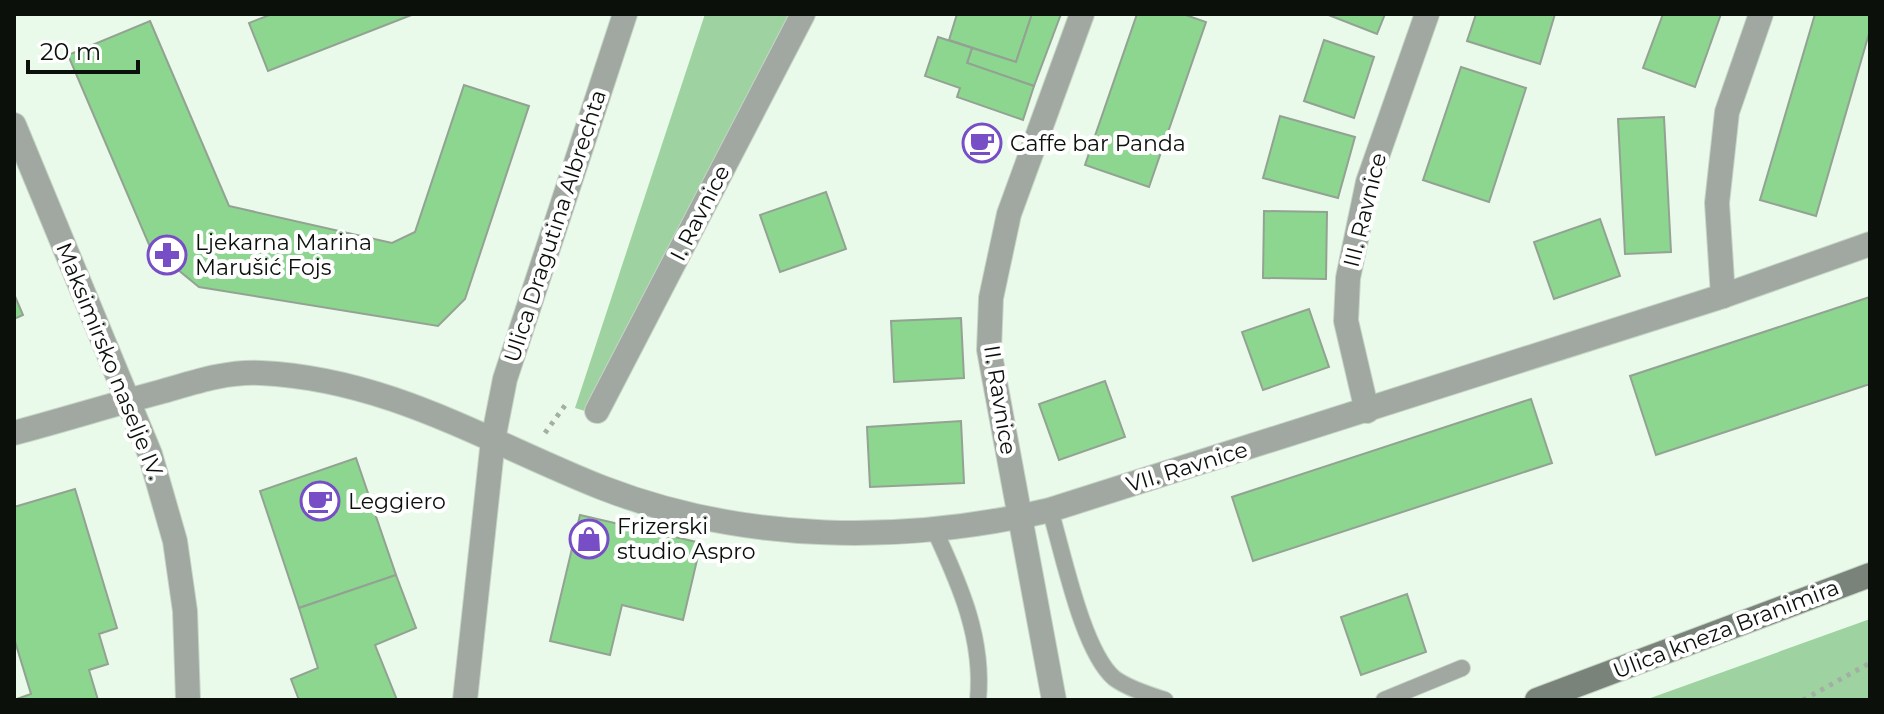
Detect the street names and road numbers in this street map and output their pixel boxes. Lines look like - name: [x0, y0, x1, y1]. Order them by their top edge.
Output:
- street label: Ulica Dragutina Albrechta: [498, 86, 612, 366]
- street label: III. Ravnice: [1338, 150, 1392, 270]
- street label: I. Ravnice: [664, 161, 736, 265]
- street label: Maksimirsko naselje IV.: [50, 239, 170, 483]
- street label: II. Ravnice: [978, 343, 1022, 457]
- street label: VII. Ravnice: [1123, 436, 1251, 498]
- street label: Ulica kneza Branimira: [1609, 573, 1843, 685]

